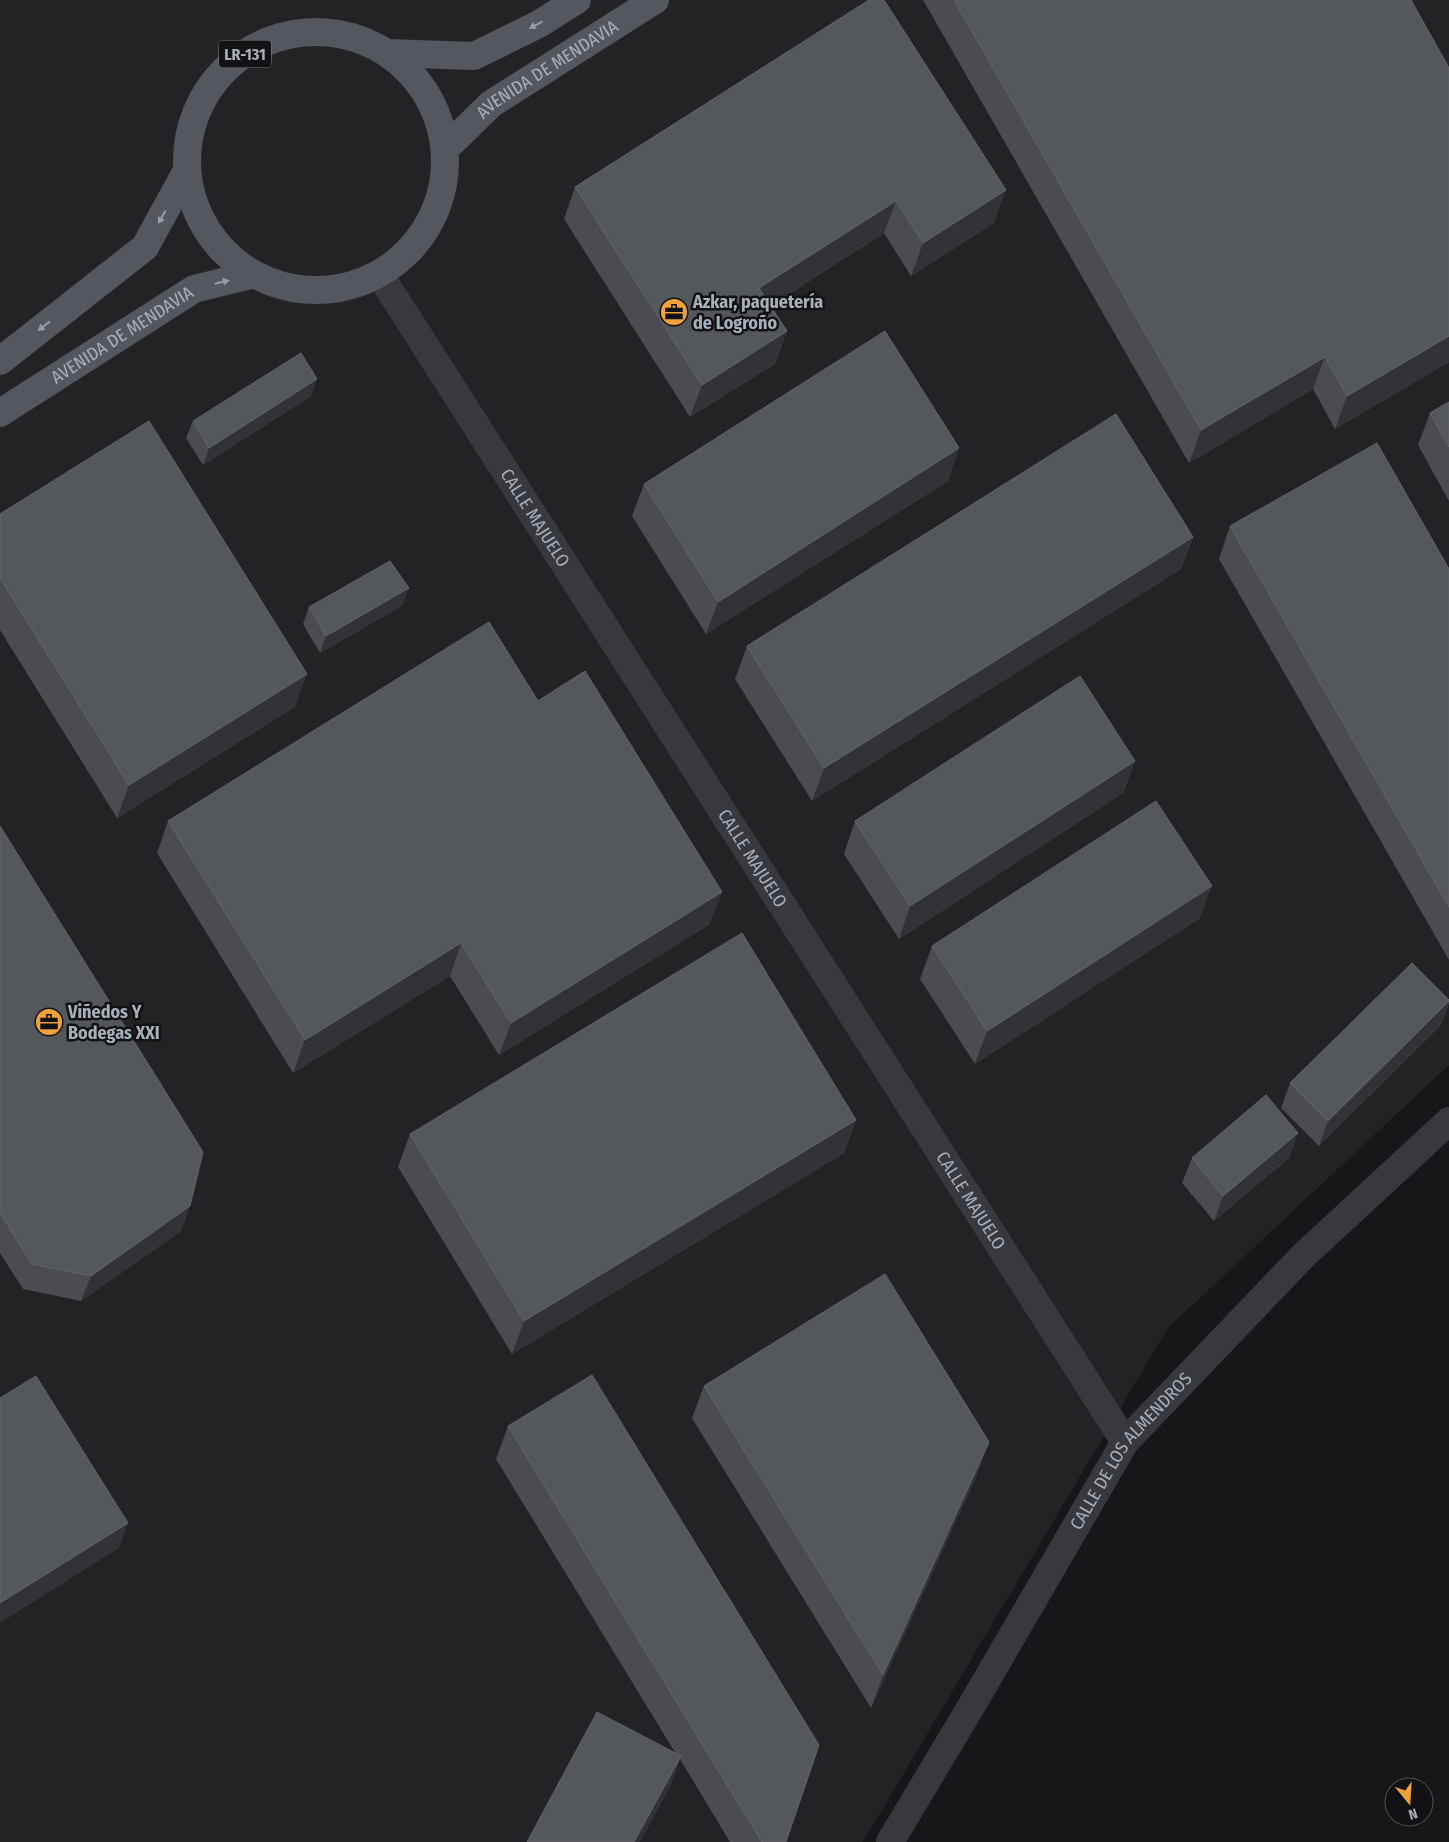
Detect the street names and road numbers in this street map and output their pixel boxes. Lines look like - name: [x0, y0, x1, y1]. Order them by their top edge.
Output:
- street label: AVENIDA DE MENDAVIA: [472, 15, 623, 123]
- road number: LR-131: [219, 41, 271, 68]
- street label: AVENIDA DE MENDAVIA: [47, 281, 198, 389]
- street label: CALLE MAJUELO: [496, 465, 574, 571]
- street label: CALLE MAJUELO: [713, 805, 792, 911]
- street label: CALLE MAJUELO: [931, 1147, 1010, 1254]
- street label: CALLE DE LOS ALMENDROS: [1065, 1368, 1197, 1534]

